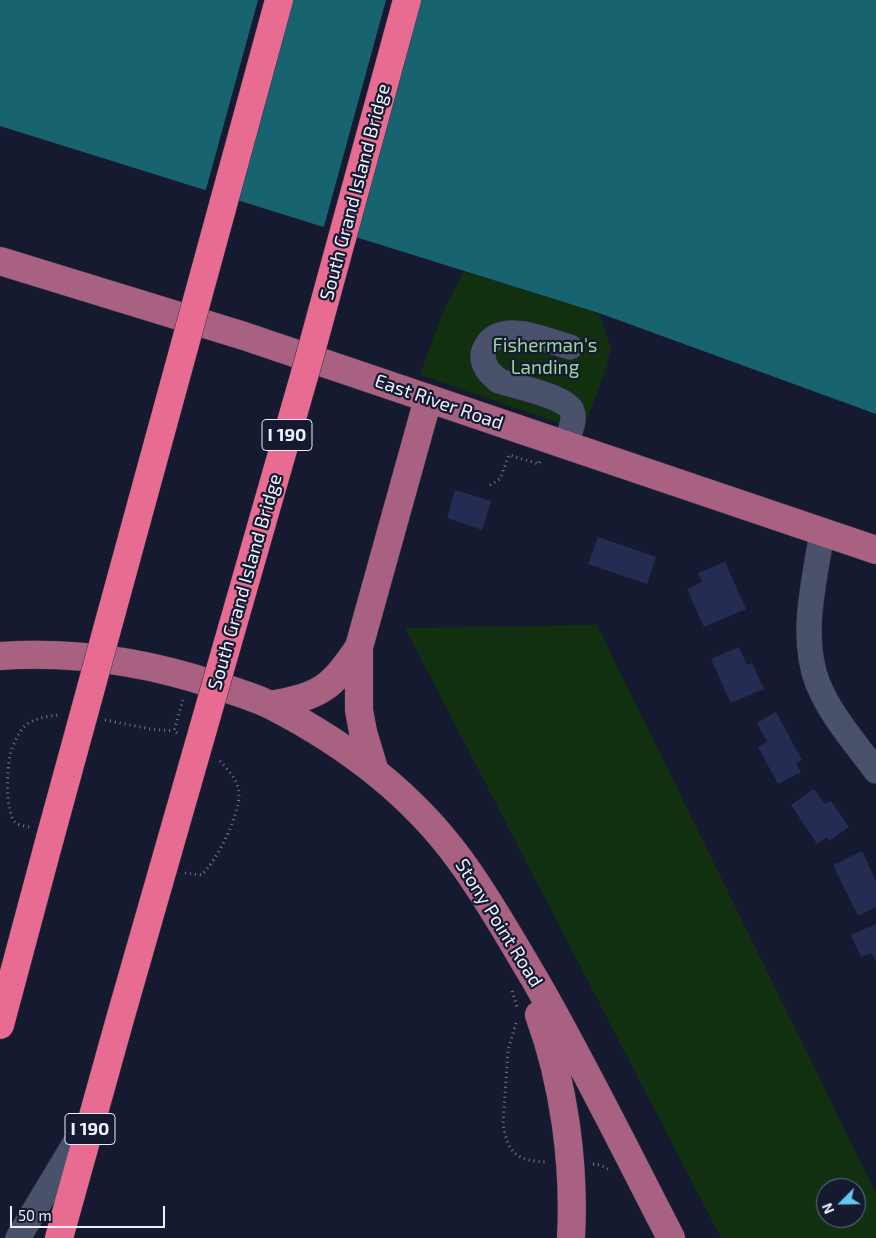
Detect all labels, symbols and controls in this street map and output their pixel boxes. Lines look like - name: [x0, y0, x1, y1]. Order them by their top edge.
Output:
- street label: South Grand Island Bridge: [315, 81, 395, 303]
- park label: Fisherman's Landing: [492, 335, 598, 379]
- street label: East River Road: [372, 369, 506, 435]
- road number: I 190: [262, 420, 312, 450]
- street label: South Grand Island Bridge: [203, 471, 287, 693]
- street label: Stony Point Road: [450, 855, 548, 991]
- road number: I 190: [65, 1114, 115, 1144]
- north arrow: [816, 1178, 866, 1228]
- scale bar: [12, 1196, 168, 1228]
- text: N: [818, 1201, 837, 1217]
- text: 50 m: [18, 1206, 52, 1224]

